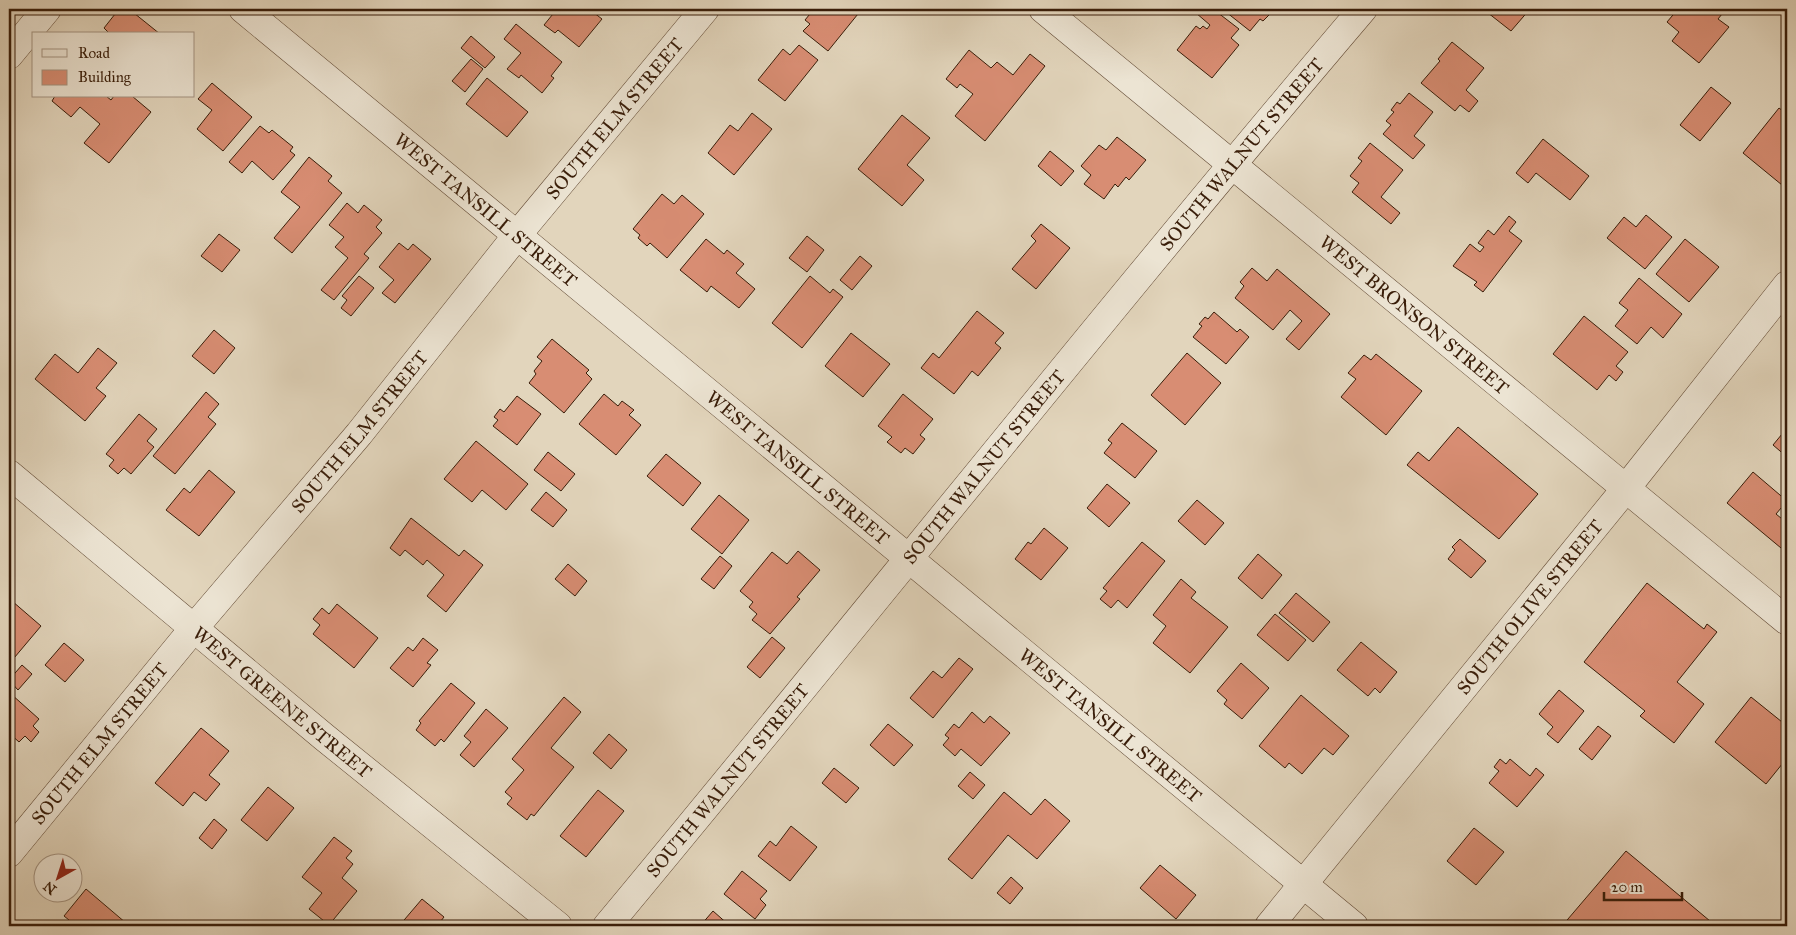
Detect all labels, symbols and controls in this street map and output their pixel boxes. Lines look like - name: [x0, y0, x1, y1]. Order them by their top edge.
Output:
- legend: [32, 32, 195, 98]
- street label: SOUTH ELM STREET: [541, 33, 688, 204]
- text: Road: [78, 44, 110, 62]
- street label: SOUTH WALNUT STREET: [1154, 53, 1328, 255]
- text: Building: [78, 68, 132, 86]
- street label: WEST TANSILL STREET: [390, 127, 582, 292]
- street label: WEST BRONSON STREET: [1315, 230, 1514, 399]
- street label: SOUTH ELM STREET: [286, 346, 432, 517]
- street label: SOUTH WALNUT STREET: [898, 365, 1070, 568]
- street label: WEST TANSILL STREET: [702, 385, 894, 549]
- street label: SOUTH OLIVE STREET: [1451, 515, 1607, 699]
- street label: WEST GREENE STREET: [188, 621, 377, 783]
- street label: WEST TANSILL STREET: [1015, 643, 1207, 807]
- street label: SOUTH ELM STREET: [26, 658, 172, 829]
- street label: SOUTH WALNUT STREET: [641, 679, 814, 882]
- north arrow: [32, 852, 82, 902]
- scale bar: [1604, 870, 1681, 902]
- text: N: [40, 877, 60, 898]
- text: 20 m: [1611, 878, 1643, 896]

